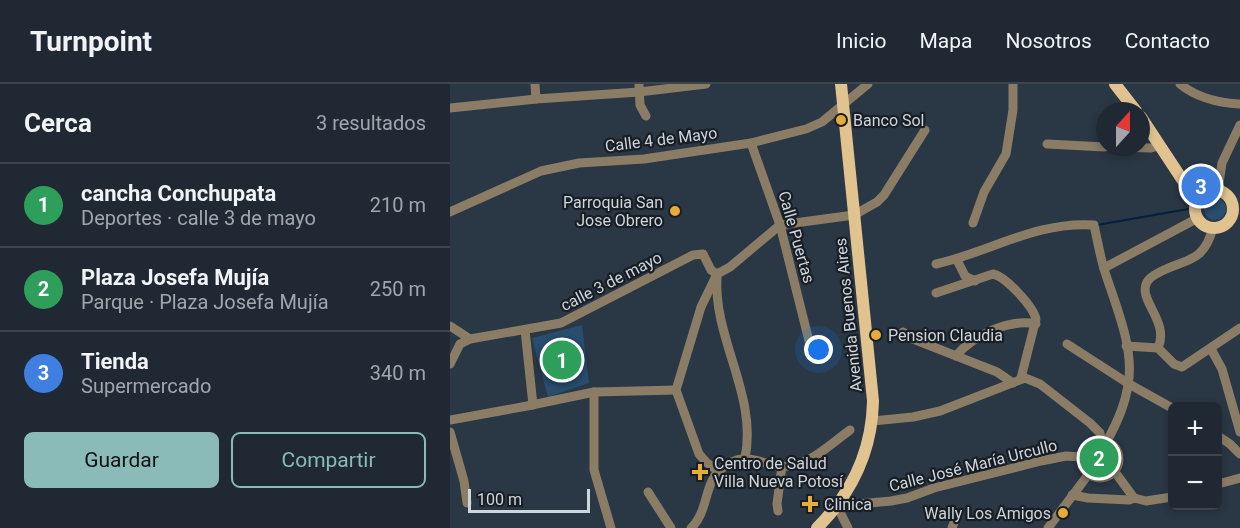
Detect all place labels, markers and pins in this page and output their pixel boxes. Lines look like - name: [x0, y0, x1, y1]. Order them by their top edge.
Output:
- place label: Banco Sol: [853, 111, 925, 130]
- marker: Banco Sol: [834, 113, 848, 127]
- pin: 3: [1182, 164, 1221, 208]
- place label: Parroquia San Jose Obrero: [563, 193, 663, 230]
- marker: Parroquia San Jose Obrero: [668, 204, 682, 218]
- place label: Pension Claudia: [888, 326, 1003, 345]
- marker: Pension Claudia: [869, 328, 883, 342]
- pin: 1: [542, 338, 582, 382]
- pin: 2: [1080, 436, 1118, 481]
- place label: Centro de Salud Villa Nueva Potosí: [714, 454, 844, 491]
- marker: Centro de Salud Villa Nueva Potosí: [691, 463, 709, 481]
- marker: Clinica: [801, 495, 819, 513]
- place label: Clinica: [824, 495, 872, 514]
- place label: Wally Los Amigos: [924, 504, 1051, 523]
- marker: Wally Los Amigos: [1056, 506, 1070, 520]

